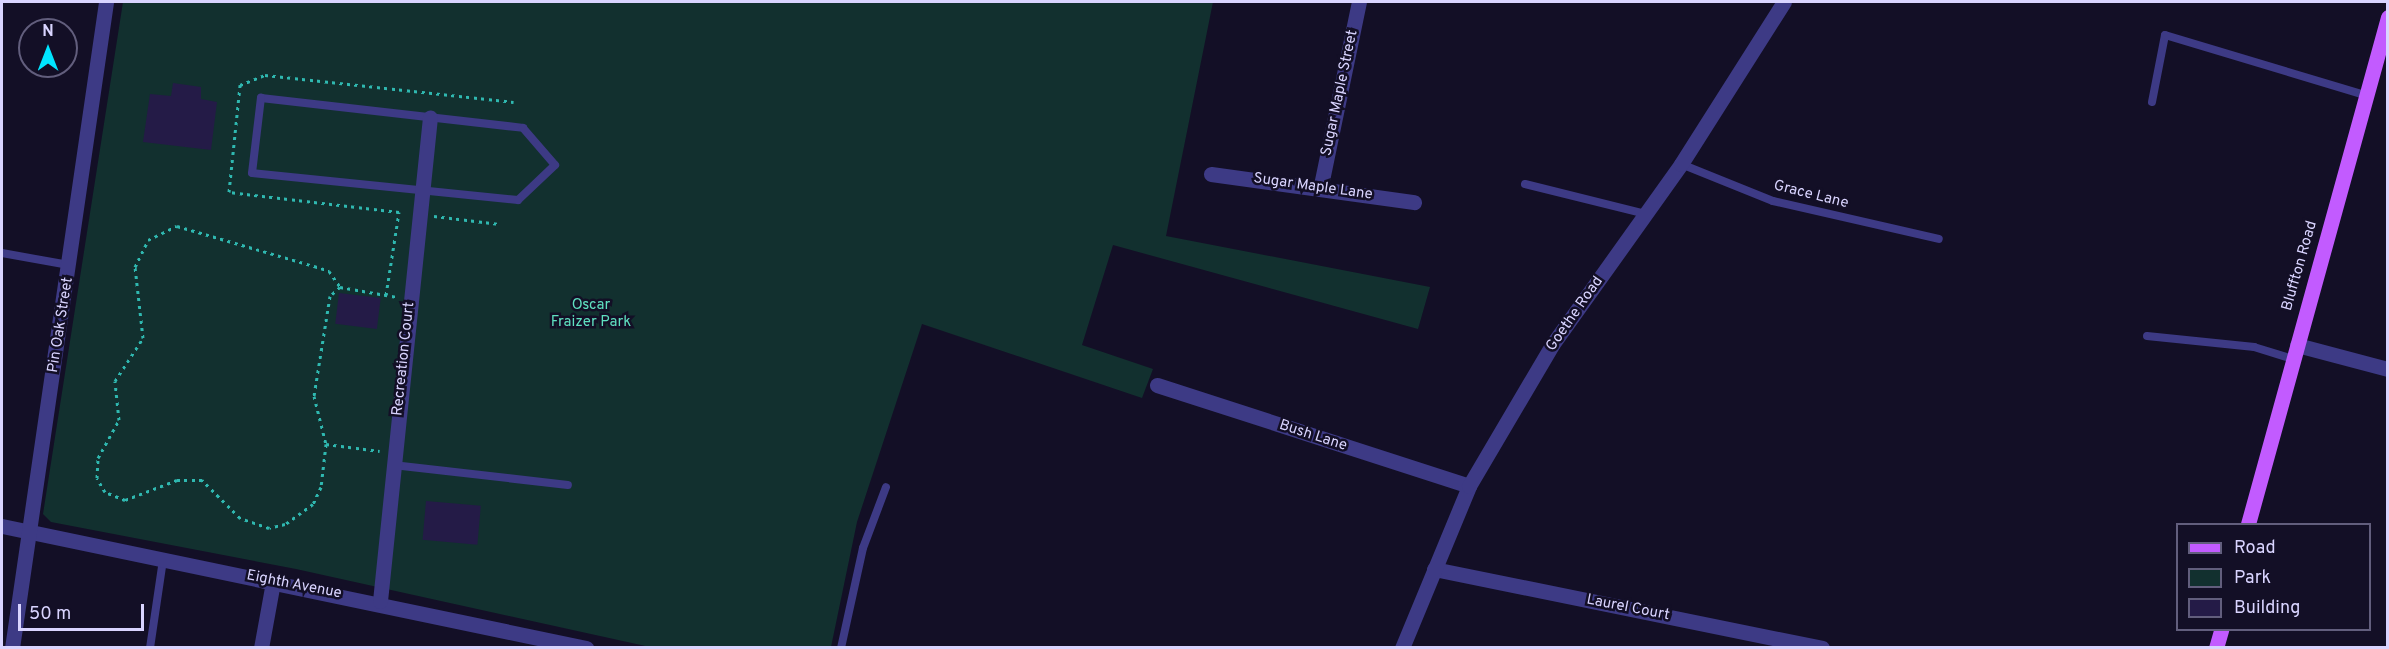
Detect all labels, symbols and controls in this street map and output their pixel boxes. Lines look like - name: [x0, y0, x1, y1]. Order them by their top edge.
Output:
- north arrow: [18, 18, 78, 78]
- text: N: [42, 22, 54, 42]
- street label: Sugar Maple Street: [1318, 28, 1362, 158]
- street label: Sugar Maple Lane: [1252, 170, 1374, 204]
- street label: Grace Lane: [1772, 177, 1850, 213]
- street label: Bluffton Road: [2279, 219, 2321, 313]
- street label: Goethe Road: [1543, 273, 1607, 355]
- street label: Pin Oak Street: [45, 276, 77, 374]
- park label: Oscar Fraizer Park: [551, 296, 631, 331]
- street label: Recreation Court: [389, 301, 419, 417]
- street label: Bush Lane: [1277, 417, 1349, 455]
- legend: [2176, 523, 2371, 631]
- text: Road: [2234, 537, 2276, 560]
- street label: Eighth Avenue: [245, 567, 343, 603]
- text: Park: [2234, 567, 2271, 590]
- street label: Laurel Court: [1585, 591, 1671, 625]
- scale bar: [21, 592, 147, 630]
- text: Building: [2234, 597, 2300, 620]
- text: 50 m: [29, 603, 71, 626]

